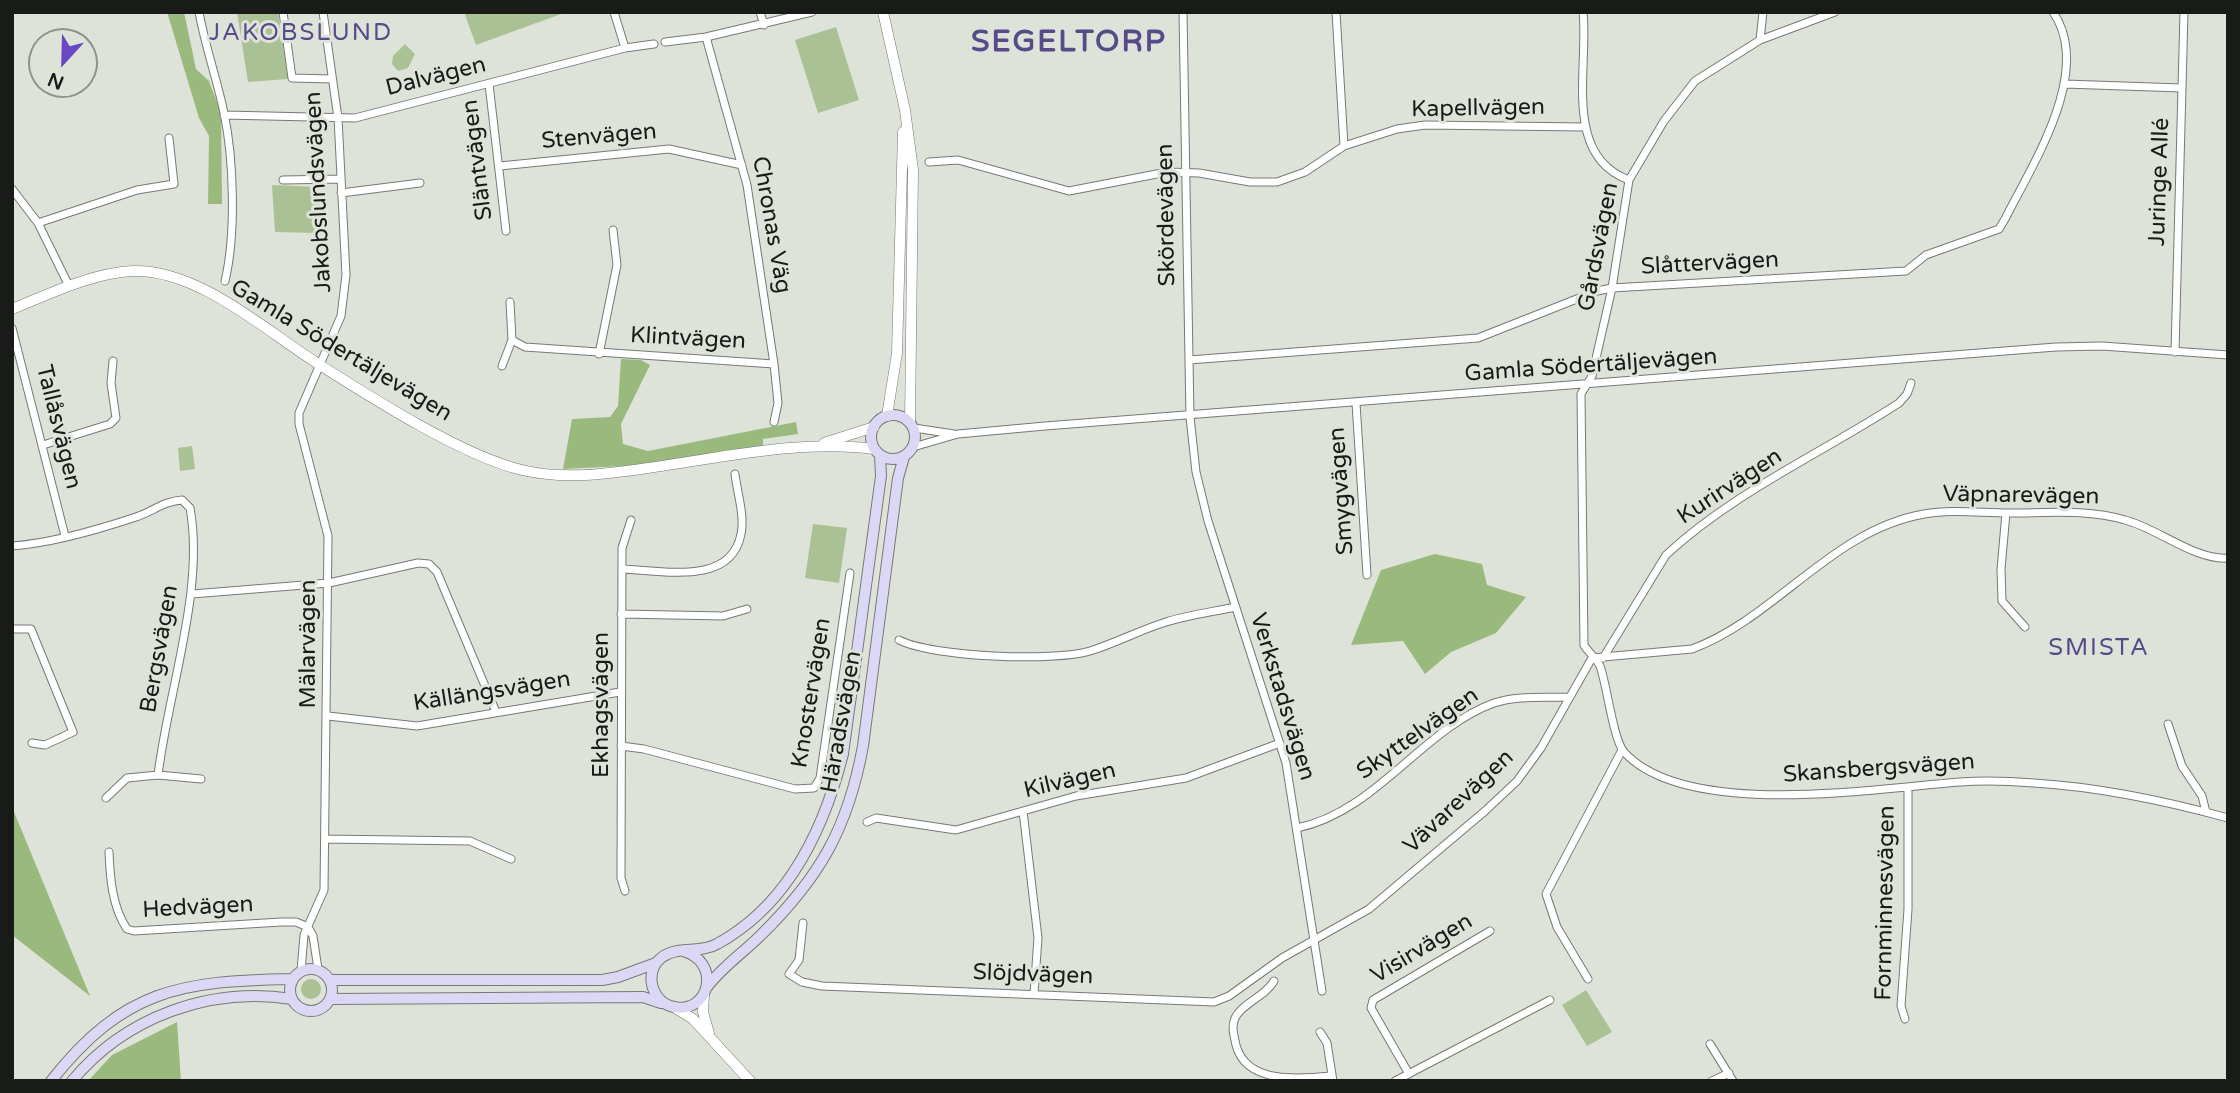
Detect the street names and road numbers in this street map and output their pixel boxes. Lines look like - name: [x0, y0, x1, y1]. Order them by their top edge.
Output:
- street label: Dalvägen: [383, 51, 489, 103]
- street label: Jakobslundsvägen: [300, 91, 338, 293]
- street label: Kapellvägen: [1411, 94, 1545, 124]
- street label: Släntvägen: [457, 98, 499, 222]
- street label: Juringe Allé: [2144, 117, 2176, 247]
- street label: Stenvägen: [540, 118, 658, 156]
- street label: Skördevägen: [1152, 143, 1182, 287]
- street label: Chronas Väg: [745, 154, 797, 296]
- street label: Gårdsvägen: [1573, 180, 1625, 314]
- street label: Slåttervägen: [1640, 247, 1780, 281]
- street label: Gamla Södertäljevägen: [225, 274, 457, 428]
- street label: Klintvägen: [629, 322, 747, 356]
- street label: Gamla Södertäljevägen: [1464, 343, 1718, 389]
- street label: Tallåsvägen: [29, 362, 87, 492]
- street label: Smygvägen: [1324, 426, 1360, 556]
- street label: Kurirvägen: [1672, 443, 1788, 531]
- street label: Väpnarevägen: [1942, 481, 2100, 511]
- street label: Mälarvägen: [295, 579, 323, 709]
- street label: Bergsvägen: [135, 583, 185, 715]
- street label: Verkstadsvägen: [1243, 610, 1321, 784]
- street label: Knostervägen: [787, 616, 837, 770]
- street label: Ekhagsvägen: [588, 632, 616, 778]
- street label: Häradsvägen: [816, 649, 868, 795]
- street label: Källängsvägen: [411, 666, 573, 718]
- street label: Skyttelvägen: [1352, 682, 1484, 786]
- street label: Vävarevägen: [1398, 744, 1520, 860]
- street label: Skansbergsvägen: [1782, 749, 1976, 789]
- street label: Kilvägen: [1021, 757, 1119, 805]
- street label: Fornminnesvägen: [1870, 805, 1902, 1001]
- street label: Hedvägen: [142, 891, 254, 925]
- street label: Visirvägen: [1366, 908, 1478, 990]
- street label: Slöjdvägen: [972, 959, 1094, 991]

